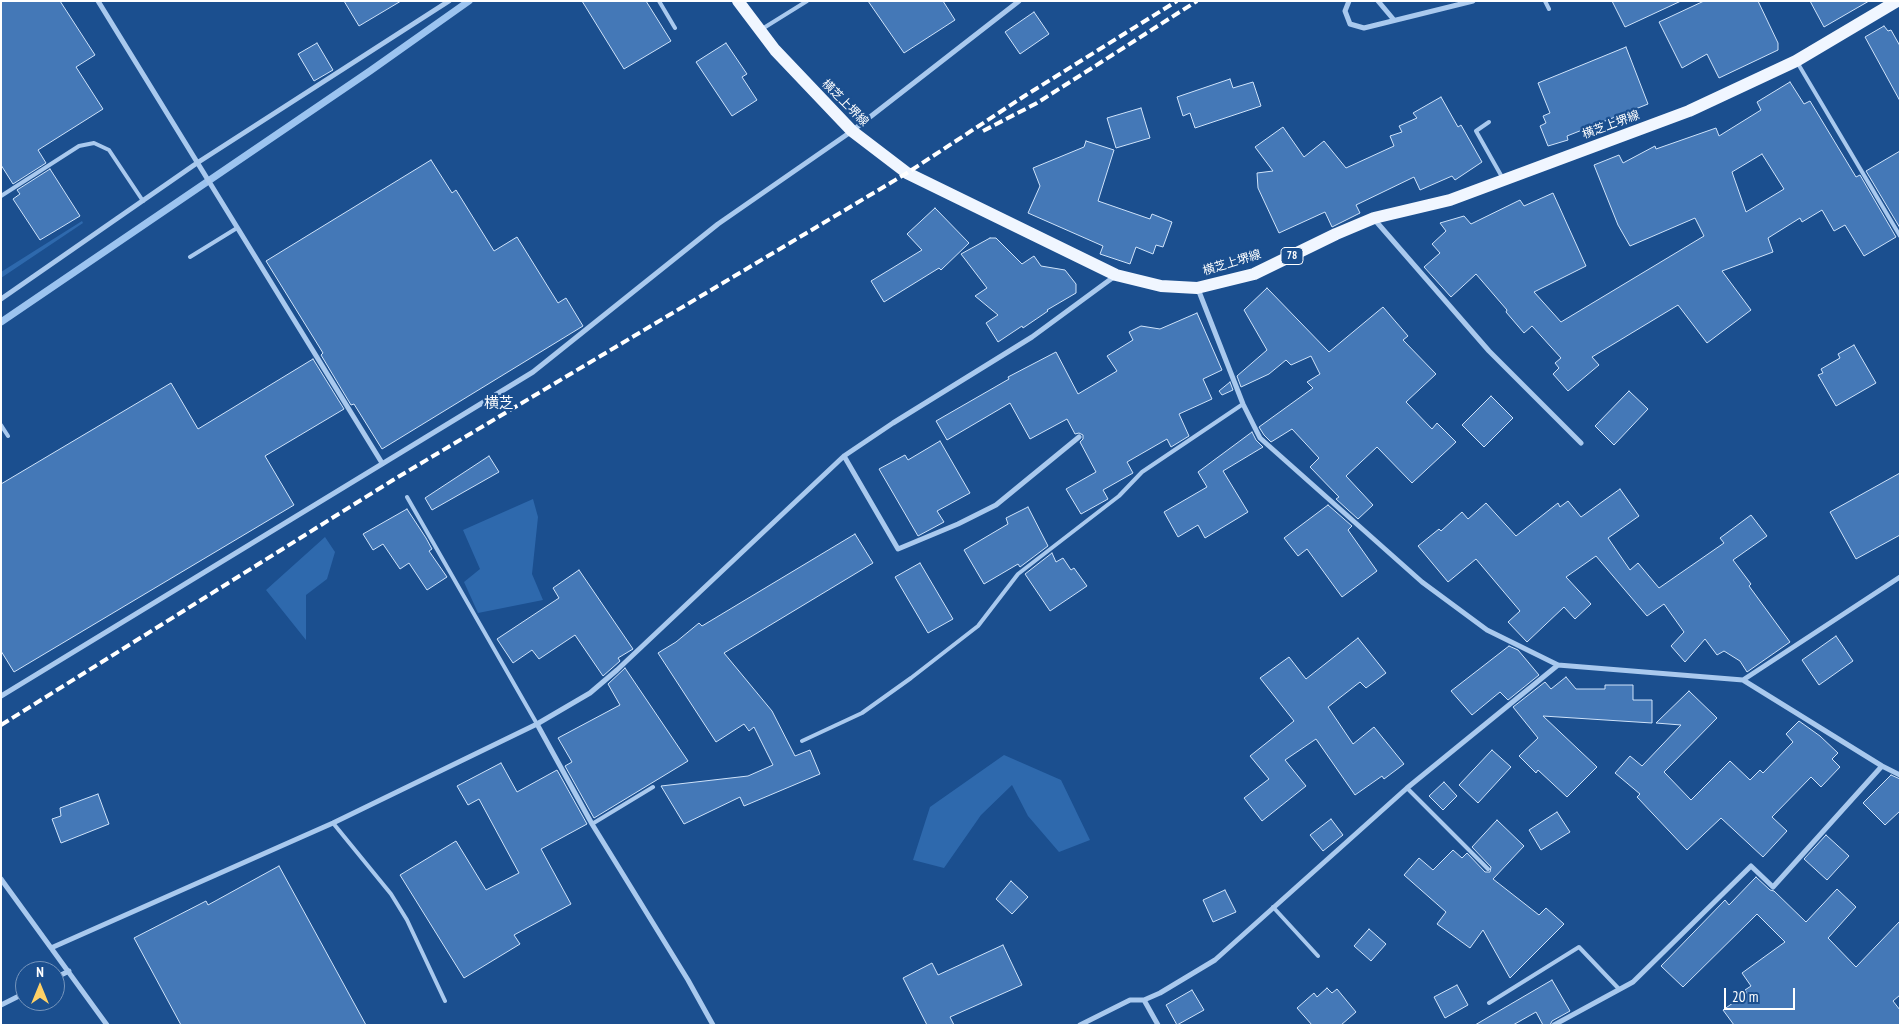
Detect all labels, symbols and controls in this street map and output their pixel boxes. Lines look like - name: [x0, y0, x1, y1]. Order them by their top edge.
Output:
- street label: 横芝上堺線: [819, 77, 871, 129]
- street label: 横芝上堺線: [1580, 108, 1642, 142]
- street label: 横芝上堺線: [1201, 247, 1263, 279]
- road number: 78: [1281, 248, 1303, 264]
- district label: 横芝: [484, 395, 514, 413]
- north arrow: [15, 961, 65, 1011]
- text: N: [36, 963, 44, 981]
- scale bar: [1726, 978, 1797, 1010]
- text: 20 m: [1732, 987, 1758, 1006]

